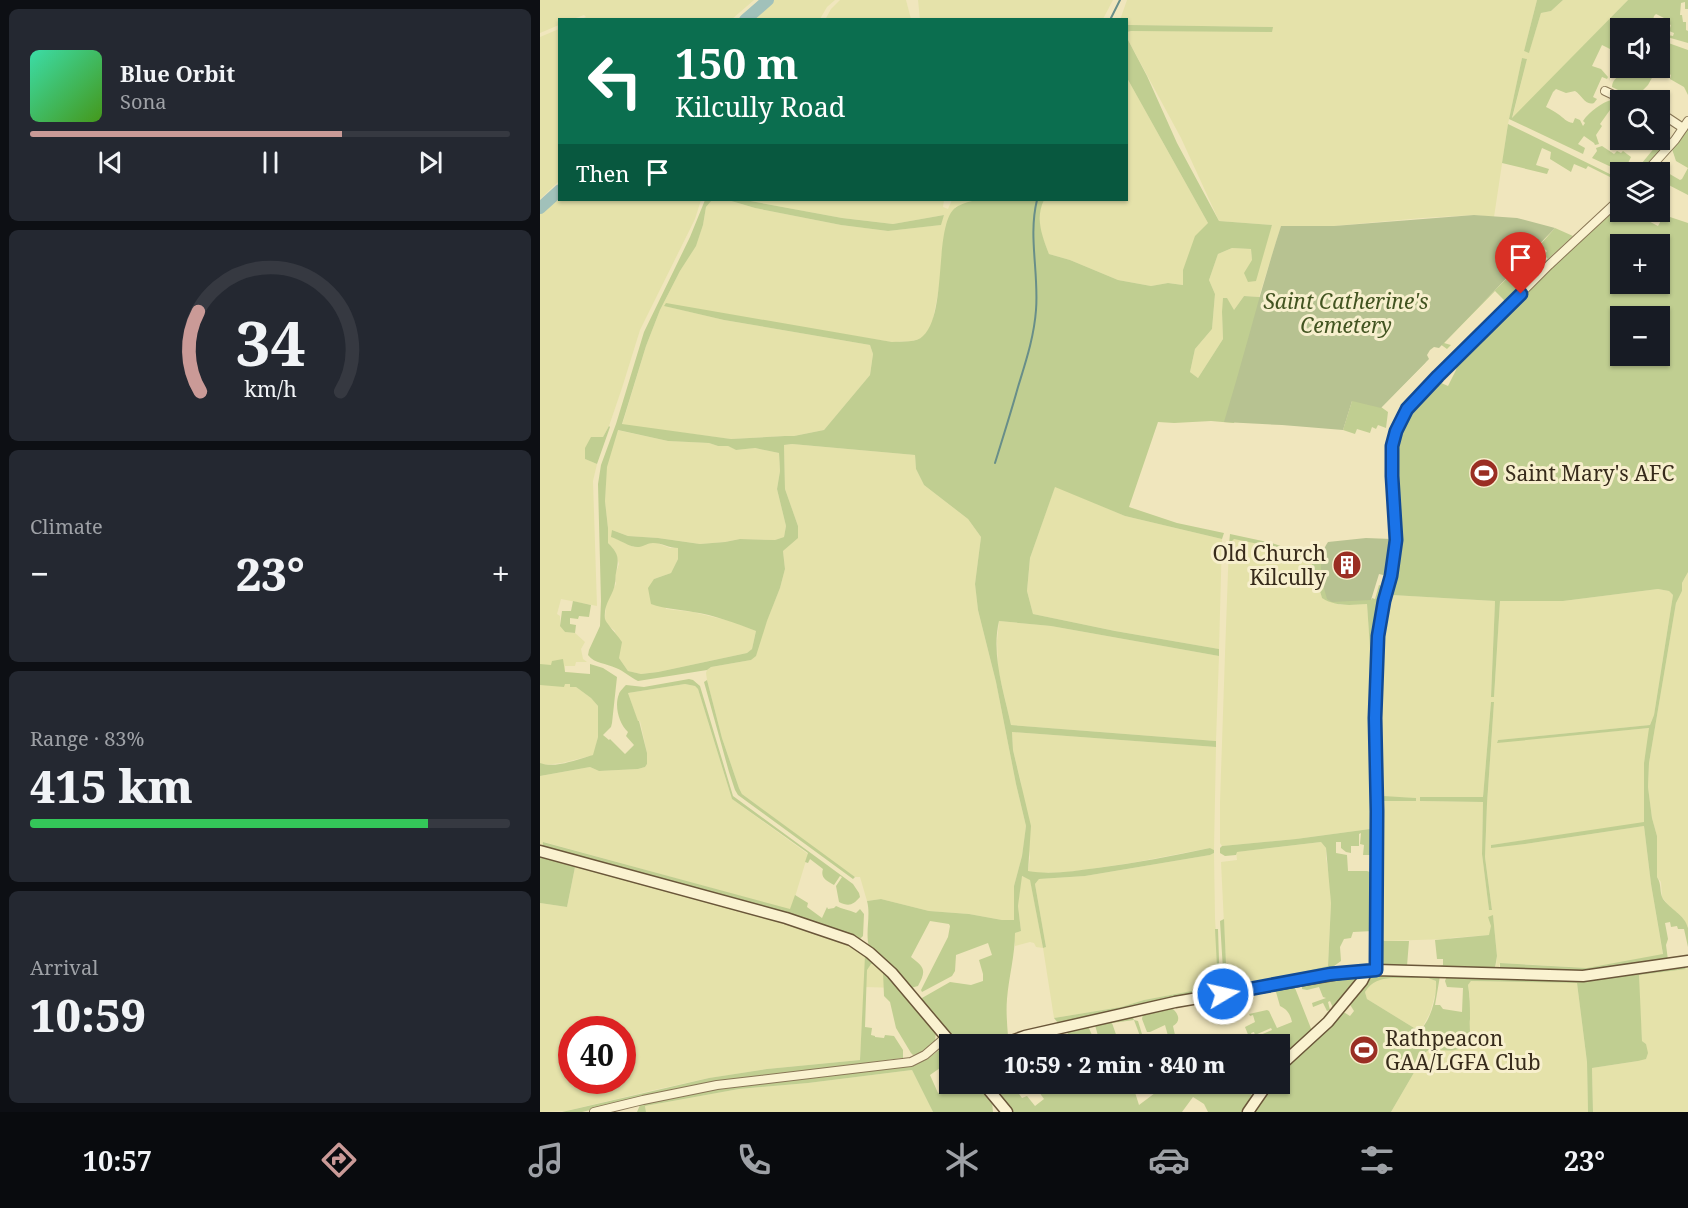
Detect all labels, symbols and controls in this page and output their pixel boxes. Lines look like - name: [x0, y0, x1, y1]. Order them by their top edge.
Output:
- map controls: [1610, 18, 1670, 366]
- button: sound: [1610, 18, 1670, 78]
- text: 150 m: [675, 34, 799, 91]
- icon: left: [576, 42, 654, 120]
- text: Blue Orbit: [120, 58, 235, 88]
- text: Sona: [120, 88, 167, 115]
- text: Kilcully Road: [675, 88, 845, 125]
- button: search: [1610, 90, 1670, 150]
- icon: previous: [94, 146, 127, 179]
- icon: pause: [254, 146, 287, 179]
- icon: next: [414, 146, 447, 179]
- icon: arrive: [641, 156, 674, 189]
- text: Then: [576, 158, 629, 188]
- button: layers: [1610, 162, 1670, 222]
- pin: [1495, 232, 1546, 294]
- button: +: [1610, 234, 1670, 294]
- icon: arrive: [1504, 241, 1537, 274]
- park label: Saint Catherine's Cemetery: [1263, 287, 1429, 339]
- text: 34: [235, 300, 305, 385]
- button: −: [1610, 306, 1670, 366]
- text: km/h: [244, 375, 297, 404]
- sports icon: Saint Mary's AFC: [1468, 457, 1500, 489]
- place label: Saint Mary's AFC: [1505, 459, 1674, 487]
- text: Climate: [30, 513, 103, 540]
- place label: Old Church Kilcully: [1212, 539, 1326, 591]
- text: 23°: [236, 543, 305, 604]
- building icon: Old Church Kilcully: [1331, 549, 1363, 581]
- text: −: [30, 551, 49, 596]
- text: +: [492, 551, 510, 596]
- text: Range · 83%: [30, 725, 144, 752]
- text: 415 km: [30, 755, 193, 816]
- text: Arrival: [30, 954, 98, 981]
- position arrow: [1191, 962, 1255, 1026]
- text: 10:59: [30, 984, 146, 1045]
- speed limit sign: 40: [558, 1016, 636, 1094]
- place label: Rathpeacon GAA/LGFA Club: [1385, 1024, 1541, 1076]
- sports icon: Rathpeacon GAA/LGFA Club: [1348, 1034, 1380, 1066]
- text: 10:59 · 2 min · 840 m: [1004, 1049, 1225, 1079]
- icon: directions: [318, 1139, 360, 1181]
- icon: music: [525, 1139, 567, 1181]
- icon: phone: [733, 1139, 775, 1181]
- icon: climate: [941, 1139, 983, 1181]
- icon: car: [1148, 1139, 1190, 1181]
- icon: filters: [1356, 1139, 1398, 1181]
- text: 10:57: [83, 1142, 152, 1179]
- text: 23°: [1564, 1142, 1605, 1179]

